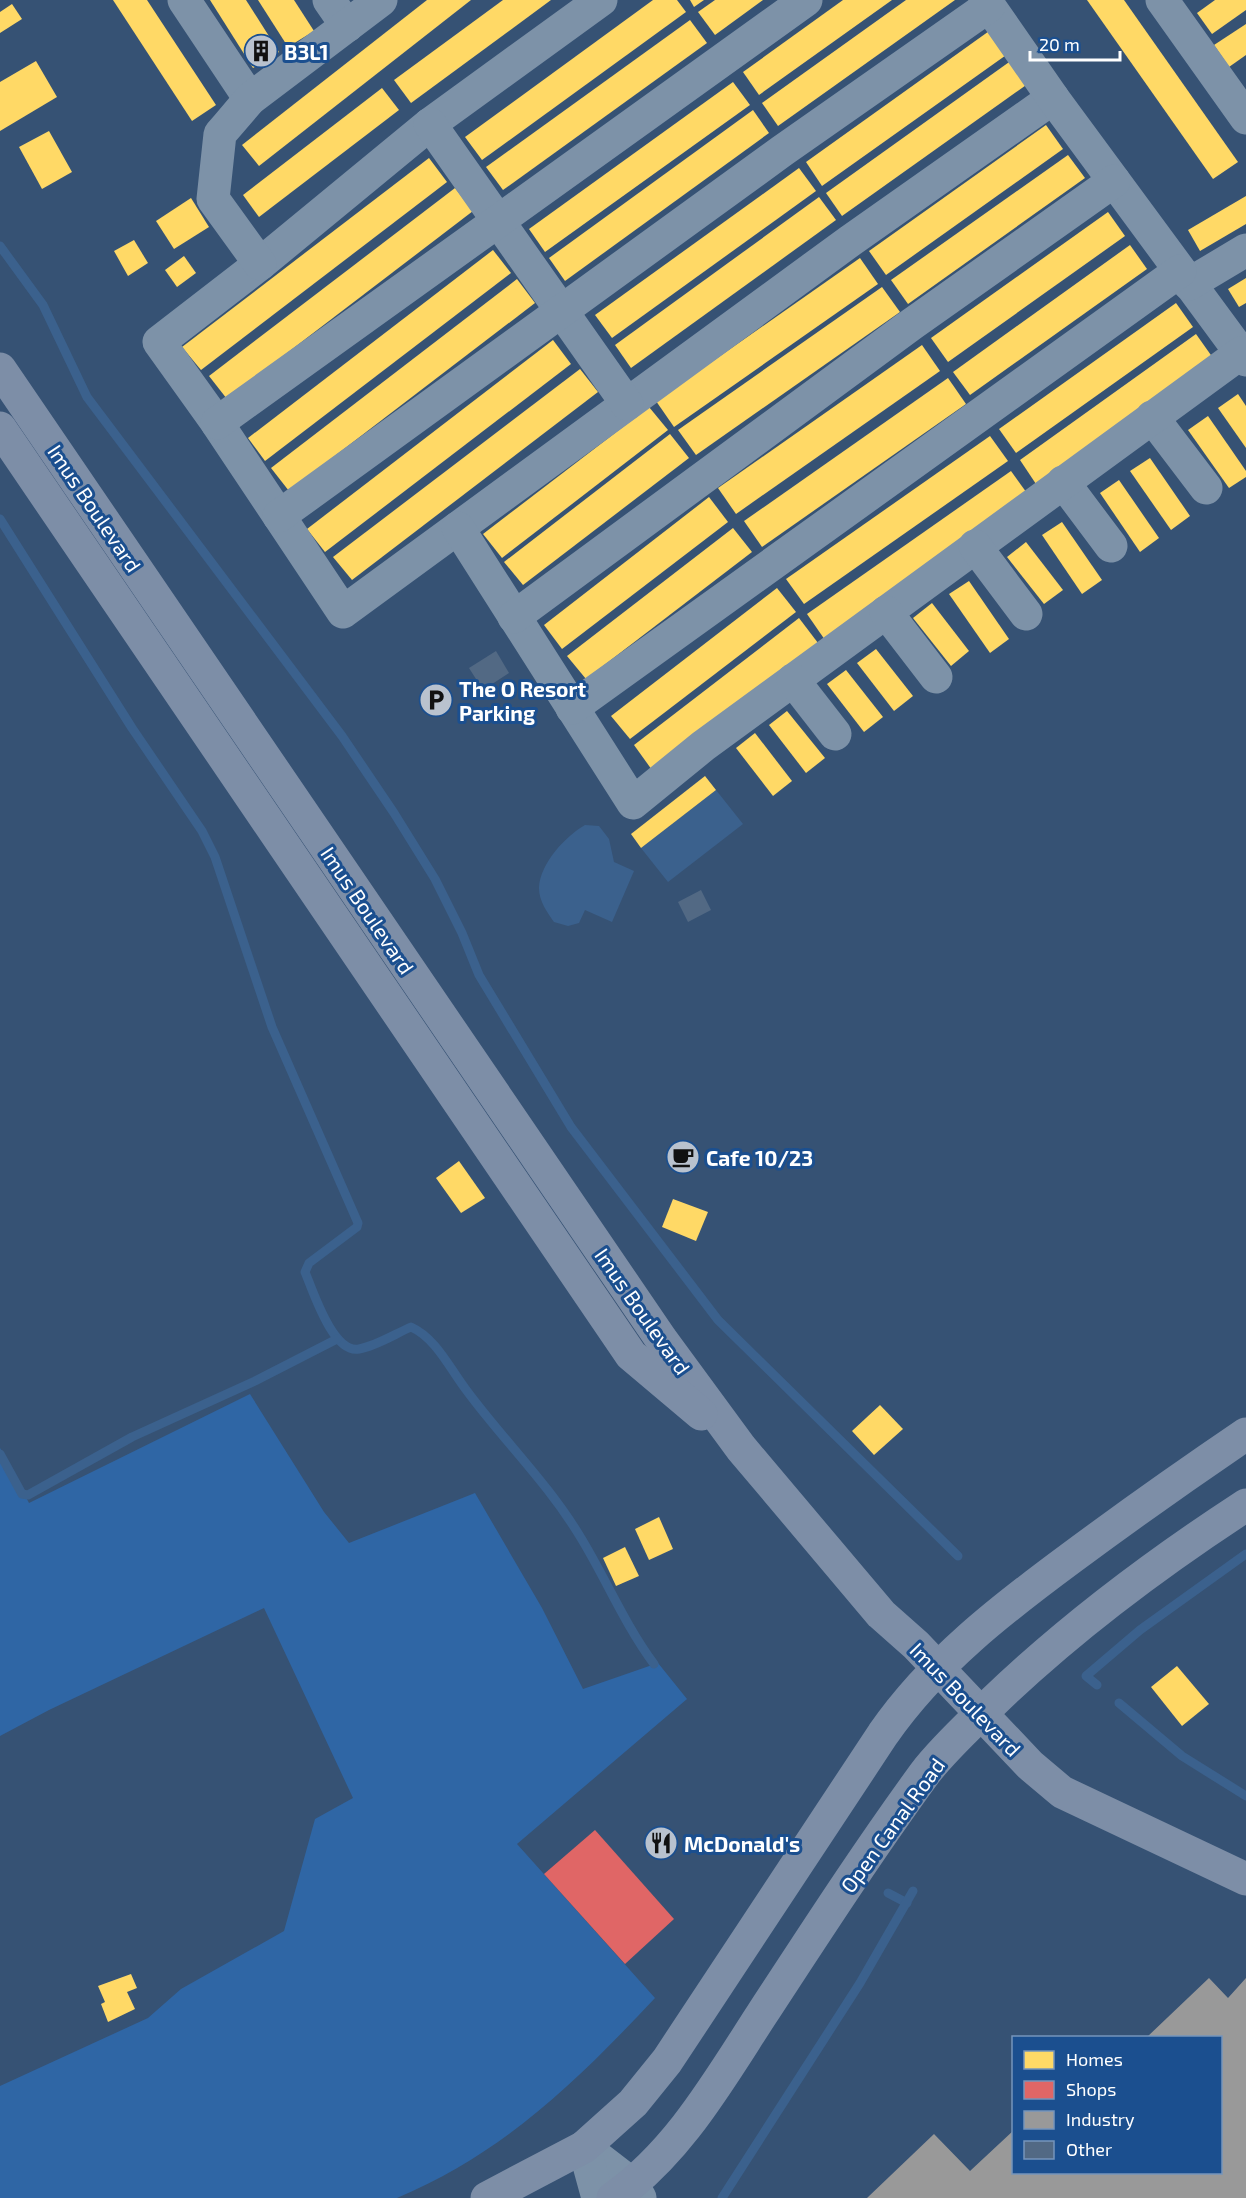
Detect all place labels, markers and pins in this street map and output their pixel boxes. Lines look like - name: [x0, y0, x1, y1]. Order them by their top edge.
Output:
- building icon: B3L1: [243, 33, 279, 69]
- place label: B3L1: [284, 39, 329, 64]
- place label: The O Resort Parking: [459, 676, 586, 725]
- parking icon: The O Resort Parking: [418, 682, 454, 718]
- cafe icon: Cafe 10/23: [665, 1139, 701, 1175]
- place label: Cafe 10/23: [706, 1145, 813, 1170]
- restaurant icon: McDonald's: [643, 1825, 679, 1861]
- place label: McDonald's: [684, 1831, 800, 1856]

